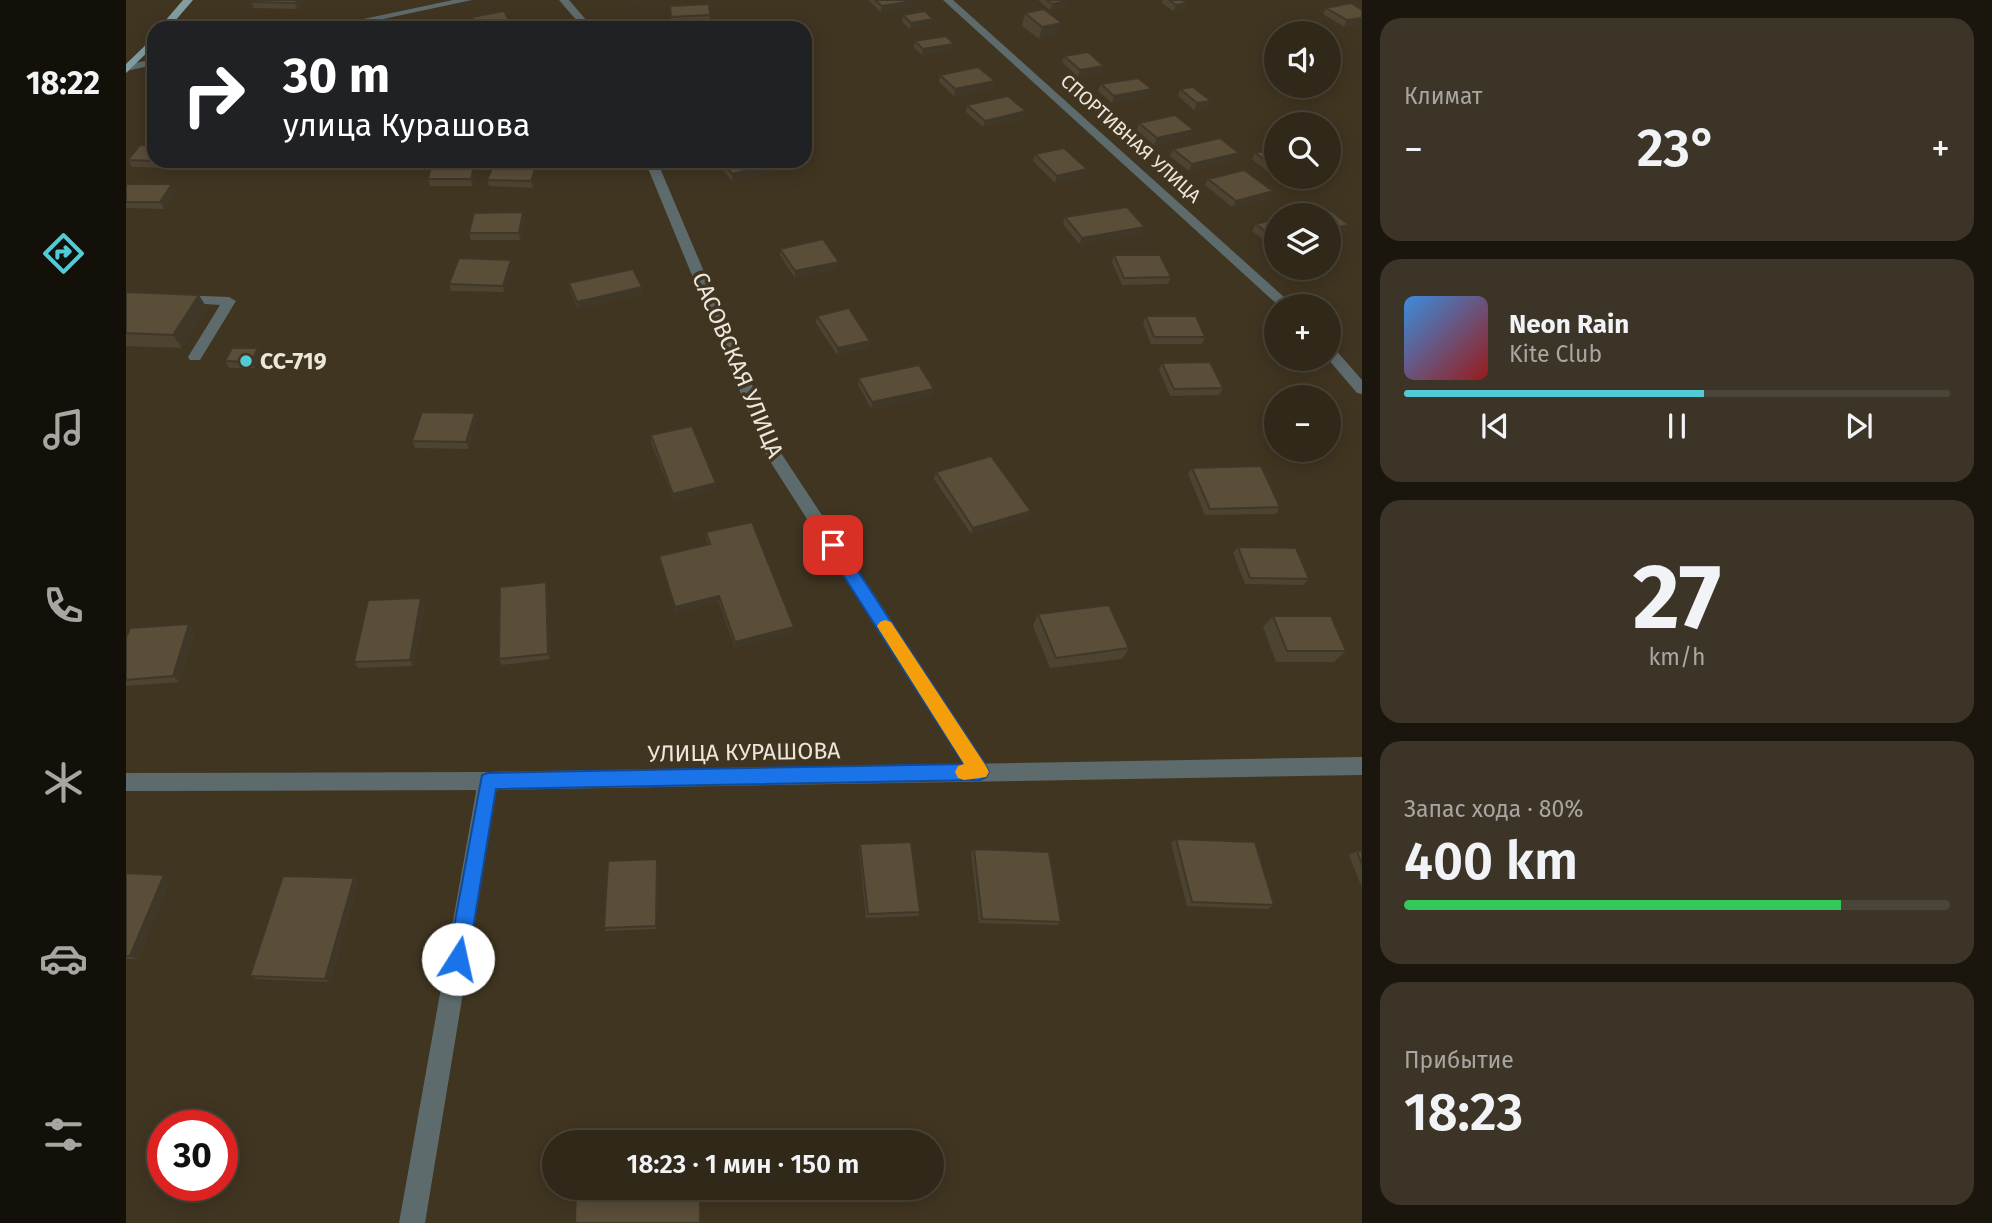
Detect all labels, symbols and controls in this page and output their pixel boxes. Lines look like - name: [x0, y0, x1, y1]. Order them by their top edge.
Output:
- map controls: [1264, 21, 1341, 462]
- button: sound: [1264, 21, 1341, 98]
- text: 30 m: [283, 46, 390, 105]
- icon: right: [168, 49, 259, 140]
- text: 18:22: [26, 64, 100, 102]
- street label: СПОРТИВНАЯ УЛИЦА: [1056, 69, 1206, 207]
- text: Климат: [1404, 82, 1482, 110]
- text: улица Курашова: [283, 106, 530, 144]
- button: search: [1264, 112, 1341, 189]
- text: 23°: [1637, 117, 1717, 180]
- text: −: [1404, 126, 1423, 172]
- text: +: [1931, 126, 1950, 172]
- button: layers: [1264, 203, 1341, 280]
- icon: directions: [39, 229, 88, 278]
- street label: САСОВСКАЯ УЛИЦА: [686, 268, 790, 463]
- button: +: [1264, 294, 1341, 371]
- text: Neon Rain: [1509, 309, 1629, 340]
- text: Kite Club: [1509, 340, 1602, 368]
- place label: СС-719: [260, 347, 327, 375]
- marker: СС-719: [238, 353, 254, 369]
- button: −: [1264, 385, 1341, 462]
- icon: music: [39, 405, 88, 454]
- icon: previous: [1476, 407, 1514, 445]
- icon: pause: [1658, 407, 1696, 445]
- icon: next: [1840, 407, 1878, 445]
- pin: [803, 515, 863, 575]
- icon: arrive: [814, 526, 852, 564]
- text: 27: [1633, 543, 1721, 652]
- icon: phone: [39, 581, 88, 630]
- text: km/h: [1649, 643, 1705, 671]
- street label: УЛИЦА КУРАШОВА: [647, 736, 841, 768]
- icon: climate: [39, 758, 88, 807]
- text: Запас хода · 80%: [1404, 795, 1583, 823]
- text: 400 km: [1404, 830, 1578, 893]
- position arrow: [421, 922, 495, 996]
- icon: car: [39, 934, 88, 983]
- text: Прибытие: [1404, 1046, 1514, 1074]
- text: 18:23: [1404, 1081, 1523, 1144]
- icon: filters: [39, 1110, 88, 1159]
- speed limit sign: 30: [147, 1110, 238, 1201]
- text: 18:23 · 1 мин · 150 m: [627, 1149, 859, 1180]

